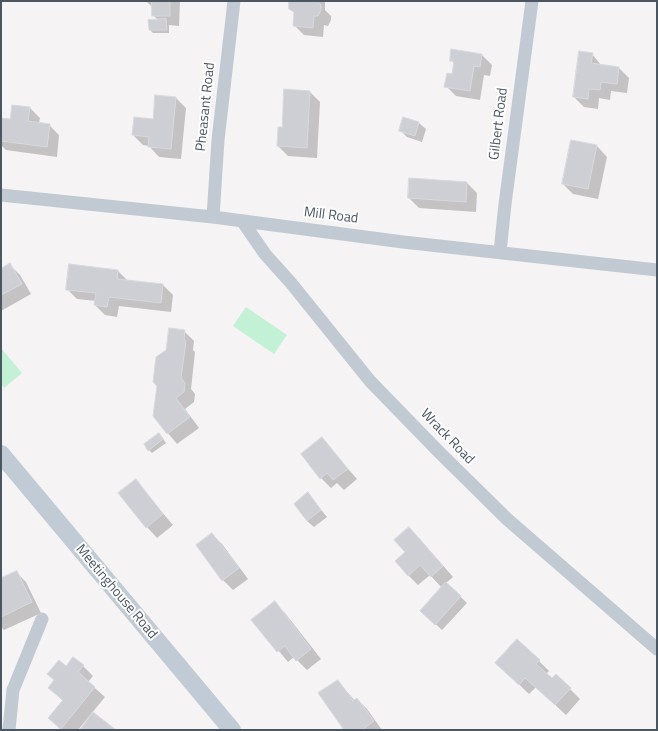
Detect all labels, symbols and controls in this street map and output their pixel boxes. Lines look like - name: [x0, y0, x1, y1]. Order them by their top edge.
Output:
- street label: Pheasant Road: [193, 62, 219, 152]
- street label: Gilbert Road: [486, 87, 512, 161]
- street label: Mill Road: [303, 204, 359, 228]
- street label: Wrack Road: [417, 406, 477, 468]
- street label: Meetinghouse Road: [72, 541, 160, 643]

